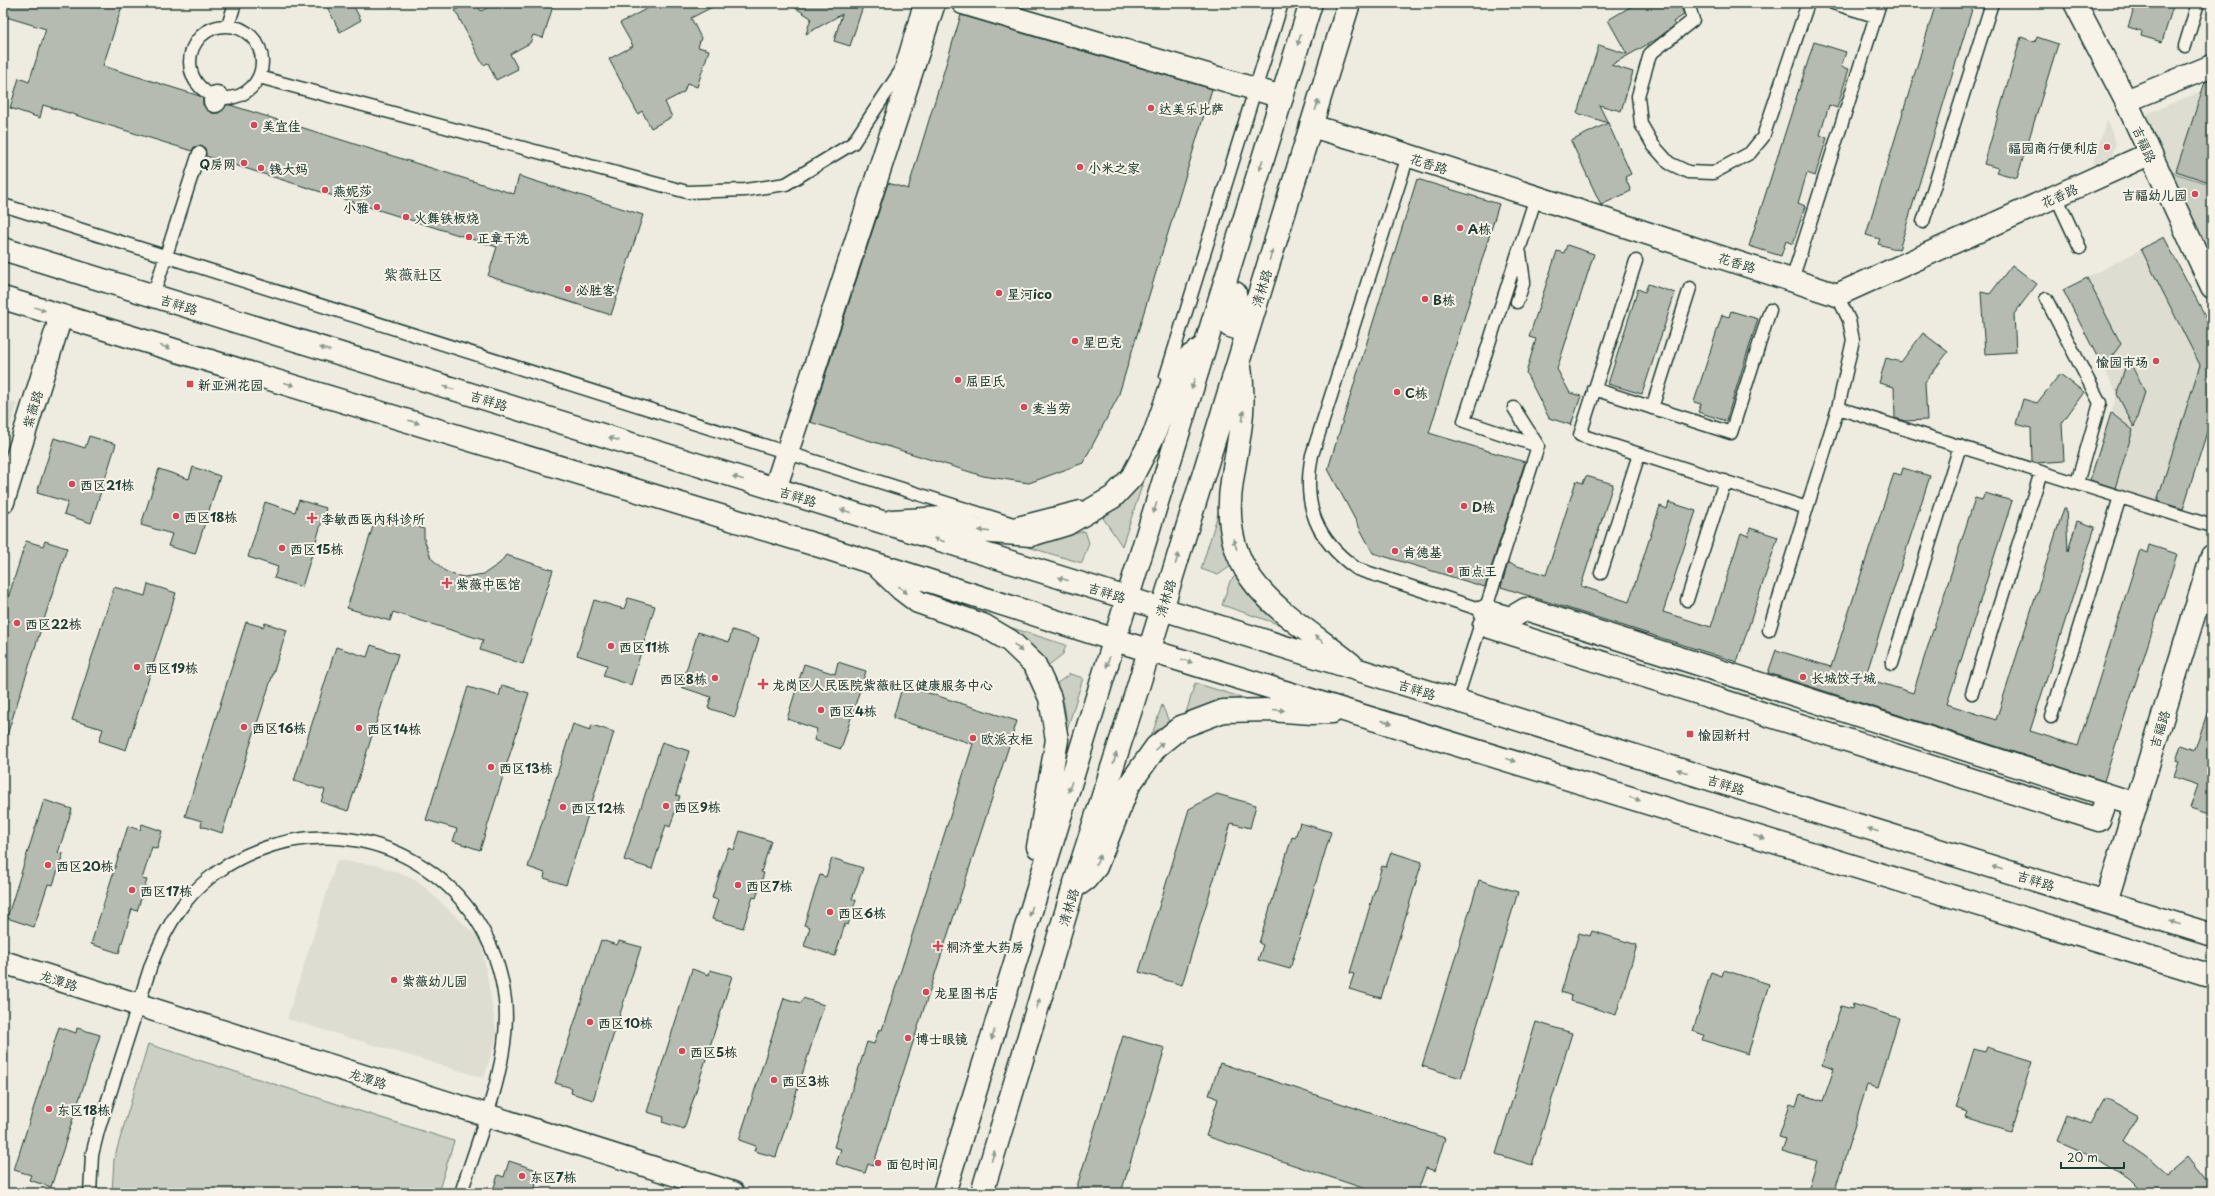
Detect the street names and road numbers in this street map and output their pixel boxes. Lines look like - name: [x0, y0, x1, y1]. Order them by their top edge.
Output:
- street label: 吉福路: [2128, 122, 2162, 166]
- street label: 花香路: [1408, 148, 1450, 178]
- street label: 花香路: [2037, 178, 2081, 212]
- street label: 花香路: [1716, 247, 1758, 277]
- street label: 清林路: [1246, 267, 1276, 309]
- street label: 吉祥路: [158, 289, 200, 319]
- street label: 吉祥路: [468, 385, 510, 415]
- street label: 紫薇路: [17, 388, 47, 430]
- street label: 吉祥路: [777, 481, 819, 511]
- street label: 吉祥路: [1086, 577, 1128, 607]
- street label: 清林路: [1150, 577, 1180, 619]
- street label: 吉祥路: [1396, 674, 1438, 704]
- street label: 吉福路: [2144, 708, 2174, 750]
- street label: 吉祥路: [1705, 769, 1747, 799]
- street label: 吉祥路: [2015, 865, 2057, 895]
- street label: 清林路: [1053, 886, 1083, 928]
- street label: 龙潭路: [38, 965, 80, 995]
- street label: 龙潭路: [347, 1063, 389, 1093]

